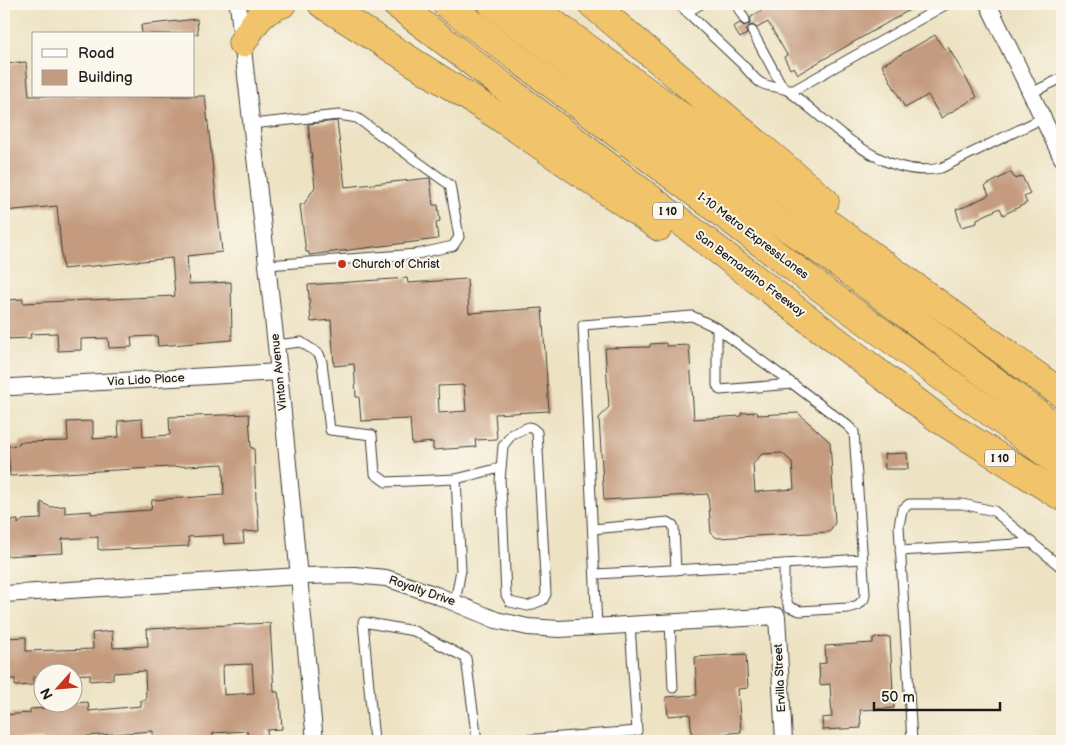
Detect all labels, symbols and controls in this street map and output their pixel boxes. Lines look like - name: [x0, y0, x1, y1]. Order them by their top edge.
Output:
- legend: [32, 32, 195, 98]
- text: Road: [78, 44, 114, 63]
- text: Building: [78, 68, 133, 87]
- street label: I-10 Metro ExpressLanes: [695, 189, 811, 283]
- road number: I 10: [653, 202, 683, 220]
- street label: San Bernardino Freeway: [692, 228, 808, 321]
- place label: Church of Christ: [352, 257, 440, 272]
- marker: Church of Christ: [336, 258, 348, 270]
- street label: Vinton Avenue: [267, 333, 291, 411]
- street label: Via Lido Place: [107, 370, 185, 390]
- road number: I 10: [985, 449, 1015, 466]
- street label: Royalty Drive: [387, 573, 457, 609]
- street label: Ervilla Street: [771, 643, 789, 713]
- north arrow: [32, 662, 82, 712]
- scale bar: [874, 680, 1000, 712]
- text: N: [37, 685, 57, 702]
- text: 50 m: [881, 688, 915, 707]

